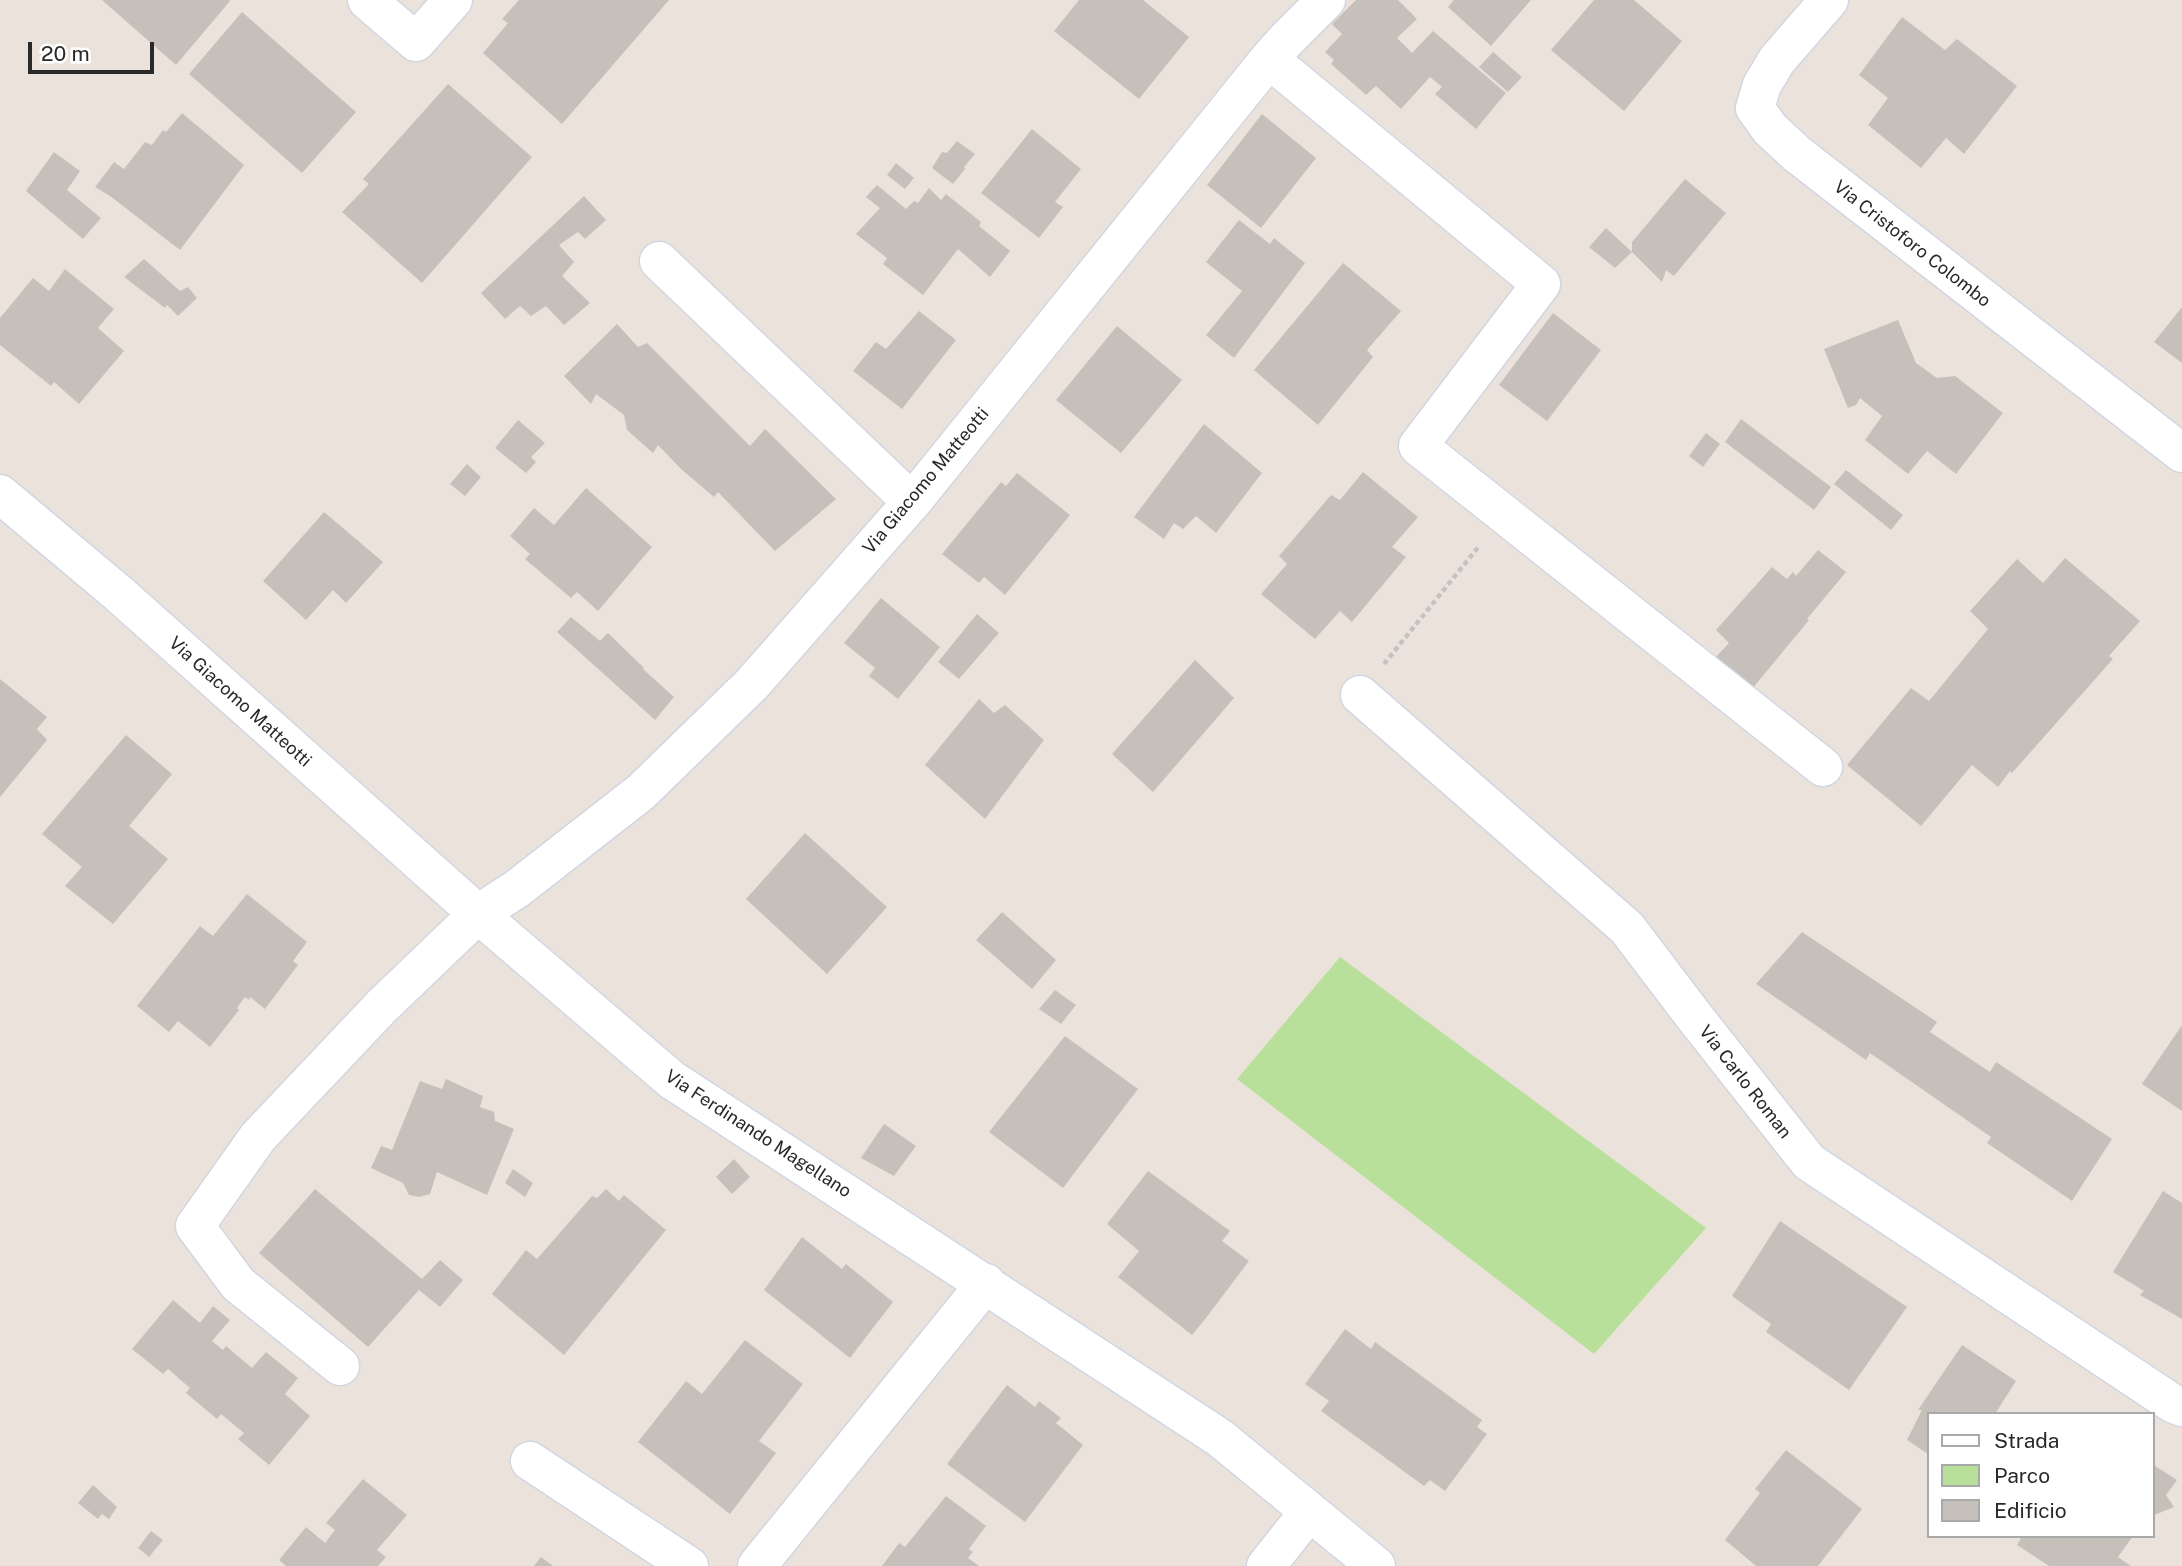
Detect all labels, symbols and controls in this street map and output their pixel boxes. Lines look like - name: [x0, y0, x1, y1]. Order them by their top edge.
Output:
- scale bar: [32, 28, 158, 72]
- text: 20 m: [41, 41, 90, 66]
- street label: Via Cristoforo Colombo: [1829, 176, 1995, 312]
- street label: Via Giacomo Matteotti: [858, 403, 994, 559]
- street label: Via Giacomo Matteotti: [164, 632, 316, 772]
- street label: Via Carlo Roman: [1694, 1021, 1796, 1143]
- street label: Via Ferdinando Magellano: [661, 1066, 855, 1202]
- legend: [1926, 1412, 2154, 1538]
- text: Strada: [1994, 1428, 2059, 1453]
- text: Parco: [1994, 1463, 2050, 1488]
- text: Edificio: [1994, 1498, 2067, 1523]

